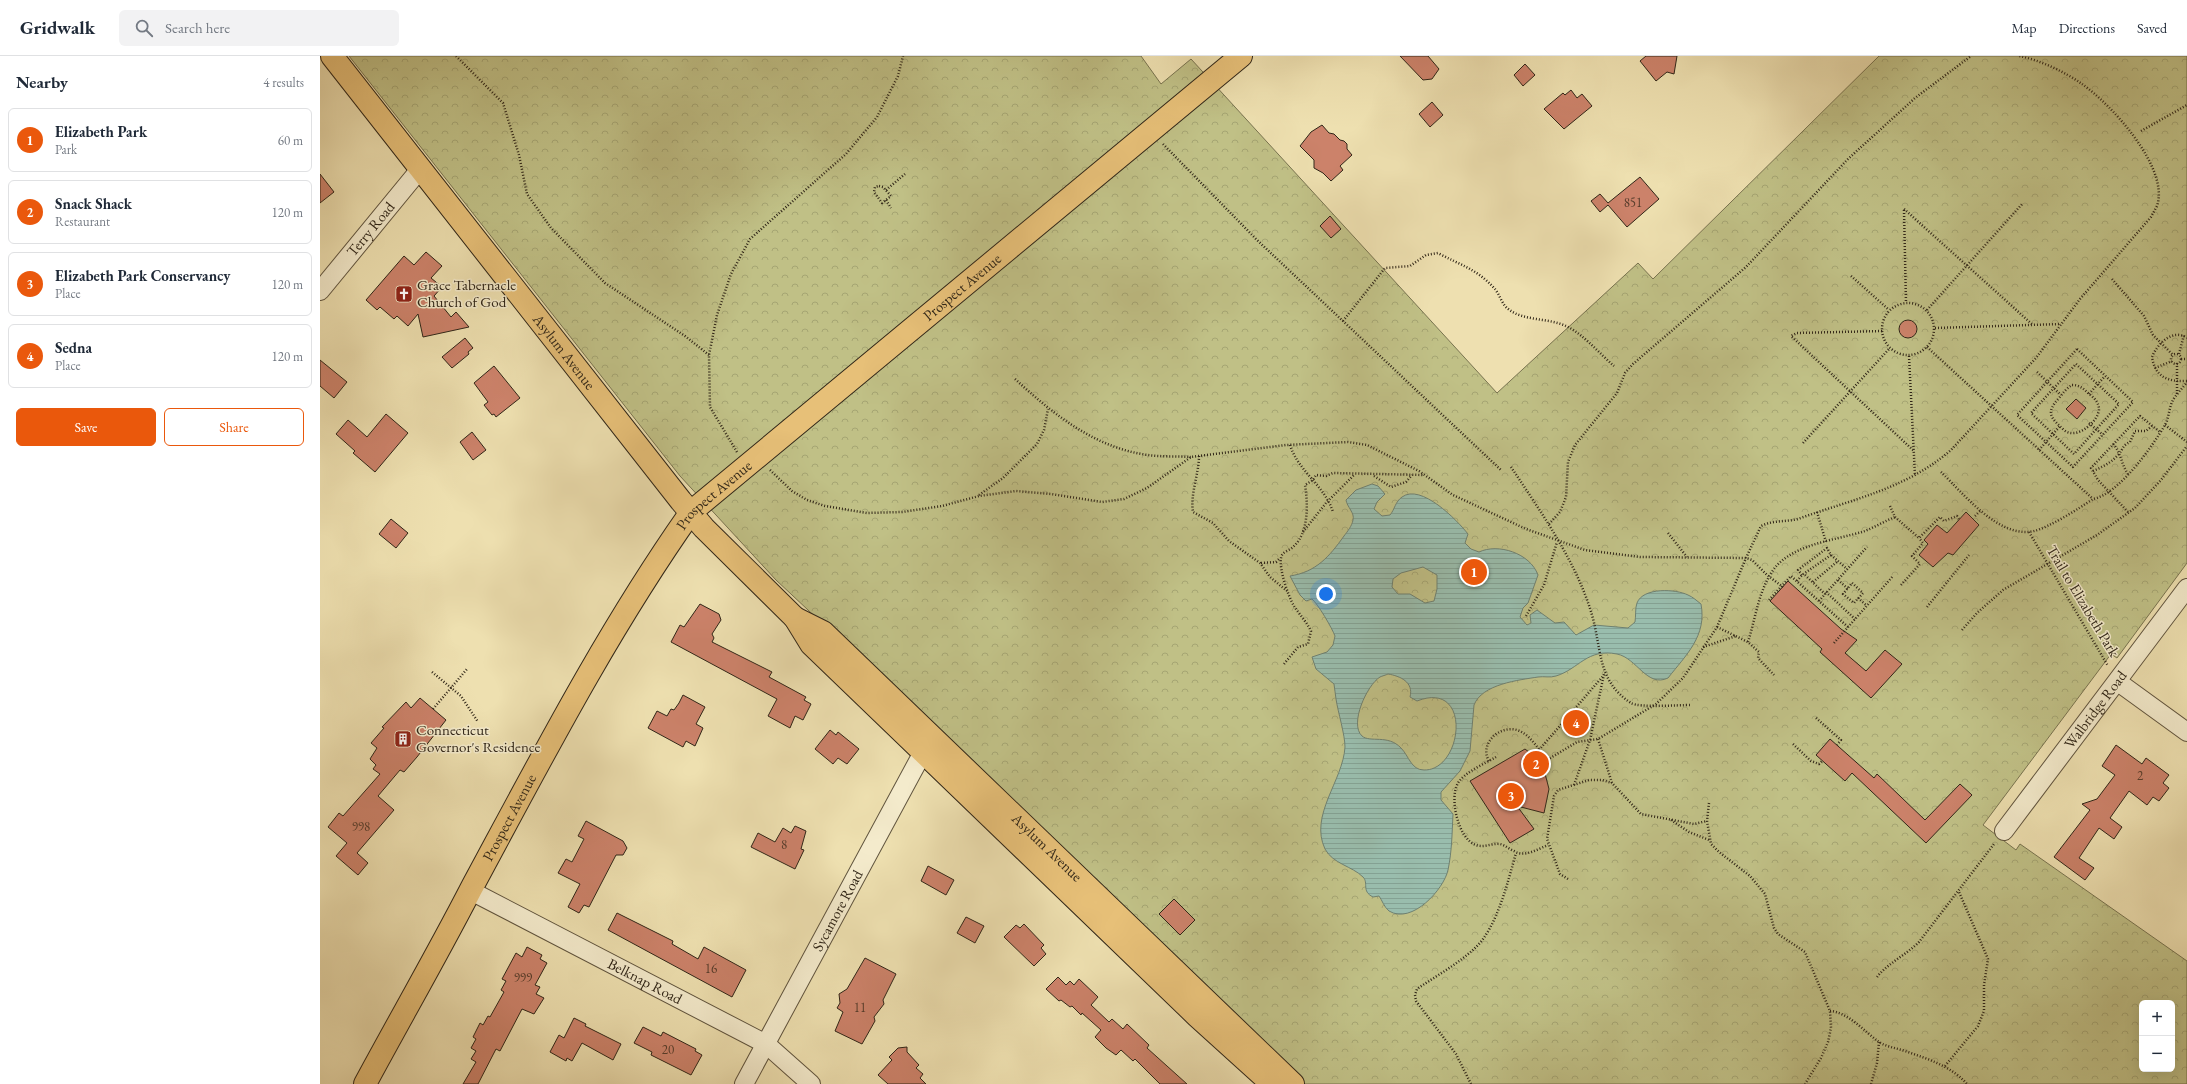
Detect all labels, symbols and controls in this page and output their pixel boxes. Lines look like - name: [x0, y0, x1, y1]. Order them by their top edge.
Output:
- search box: [119, 10, 399, 46]
- text: Gridwalk: [20, 15, 95, 40]
- icon: search: [133, 17, 155, 39]
- text: Search here: [165, 18, 230, 37]
- text: Map: [2011, 19, 2037, 37]
- text: Directions: [2059, 19, 2115, 37]
- text: Saved: [2137, 19, 2167, 37]
- text: Nearby: [16, 71, 68, 93]
- text: 4 results: [263, 74, 304, 91]
- text: Elizabeth Park: [55, 122, 147, 141]
- text: 1: [27, 132, 33, 149]
- text: 60 m: [278, 132, 303, 149]
- text: Park: [55, 141, 77, 158]
- text: Snack Shack: [55, 194, 132, 213]
- house number: 851: [1624, 194, 1642, 211]
- street label: Terry Road: [342, 197, 399, 260]
- text: 2: [27, 204, 33, 221]
- text: 120 m: [272, 204, 303, 221]
- text: Restaurant: [55, 213, 110, 230]
- street label: Prospect Avenue: [919, 249, 1005, 325]
- text: Elizabeth Park Conservancy: [55, 266, 230, 285]
- place label: Grace Tabernacle Church of God: [417, 275, 516, 311]
- text: 3: [27, 276, 33, 293]
- text: 120 m: [272, 276, 303, 293]
- church icon: Grace Tabernacle Church of God: [394, 284, 414, 304]
- text: Place: [55, 285, 81, 302]
- street label: Asylum Avenue: [528, 309, 600, 393]
- text: Sedna: [55, 338, 92, 357]
- text: 4: [27, 348, 33, 365]
- text: 120 m: [272, 348, 303, 365]
- text: Place: [55, 357, 81, 374]
- button: Save: [16, 408, 156, 446]
- button: Share: [164, 408, 304, 446]
- street label: Prospect Avenue: [671, 456, 756, 533]
- street label: Trail to Elizabeth Park: [2043, 541, 2125, 661]
- pin: 1: [1461, 557, 1487, 587]
- your location: [1316, 584, 1336, 604]
- street label: Walbridge Road: [2060, 666, 2131, 752]
- pin: 4: [1563, 708, 1589, 738]
- place label: Connecticut Governor's Residence: [416, 720, 541, 756]
- building icon: Connecticut Governor's Residence: [393, 729, 413, 749]
- pin: 2: [1523, 749, 1549, 779]
- house number: 2: [2137, 767, 2144, 784]
- street label: Prospect Avenue: [478, 770, 540, 864]
- pin: 3: [1498, 781, 1524, 811]
- street label: Asylum Avenue: [1007, 808, 1087, 885]
- house number: 998: [352, 818, 370, 835]
- house number: 8: [781, 836, 787, 853]
- street label: Sycamore Road: [807, 866, 867, 954]
- street label: Belknap Road: [605, 954, 686, 1008]
- house number: 16: [705, 960, 717, 977]
- house number: 999: [514, 969, 533, 986]
- house number: 11: [854, 999, 866, 1016]
- map controls: [2139, 1000, 2175, 1072]
- button: +: [2139, 1000, 2175, 1036]
- button: −: [2139, 1036, 2175, 1072]
- house number: 20: [662, 1041, 674, 1058]

